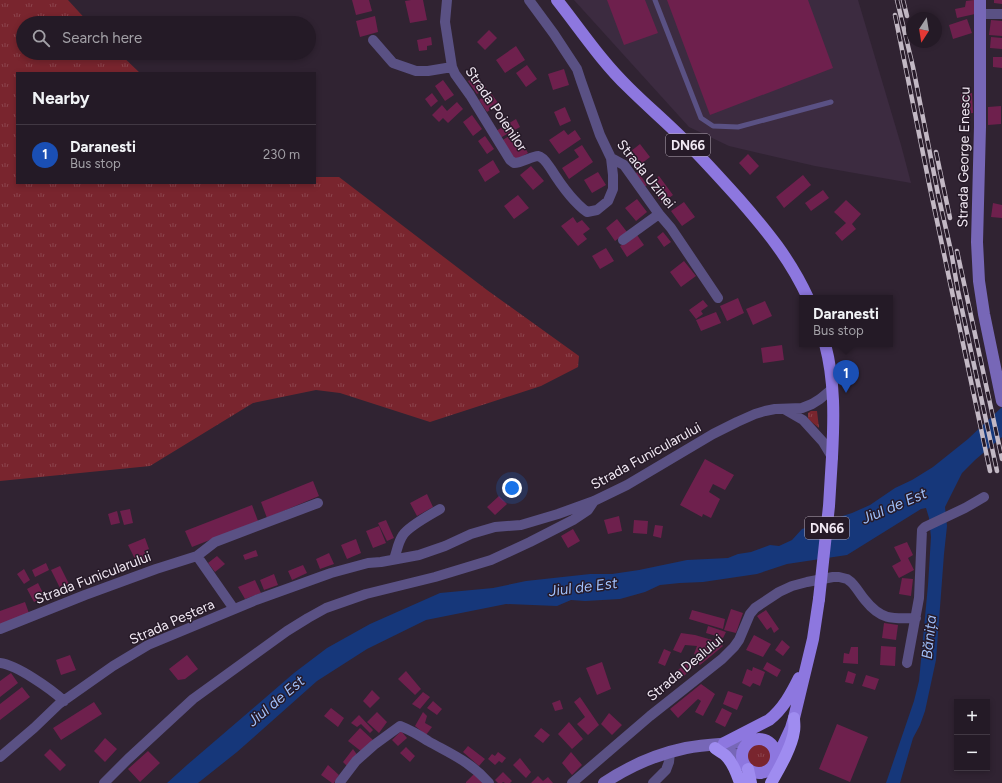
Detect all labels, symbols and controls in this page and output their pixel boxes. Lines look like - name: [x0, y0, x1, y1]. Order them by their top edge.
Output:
- north arrow: [906, 12, 942, 48]
- search box: [16, 16, 316, 60]
- icon: search: [30, 27, 52, 49]
- text: Search here: [62, 29, 142, 47]
- street label: Strada Poienilor: [461, 63, 531, 155]
- street label: Strada George Enescu: [954, 87, 974, 227]
- text: Nearby: [32, 88, 90, 108]
- road number: DN66: [666, 134, 710, 156]
- street label: Strada Uzinei: [613, 136, 679, 212]
- text: Daranesti: [70, 138, 136, 156]
- text: 1: [42, 147, 48, 162]
- text: 230 m: [263, 147, 300, 162]
- text: Bus stop: [70, 156, 121, 171]
- popup: [799, 295, 893, 347]
- text: Daranesti: [813, 305, 879, 323]
- text: Bus stop: [813, 323, 864, 338]
- pin: 1: [833, 360, 859, 393]
- street label: Strada Funicularului: [588, 419, 704, 493]
- your location: [502, 478, 522, 498]
- water label: Jiul de Est: [858, 484, 929, 528]
- road number: DN66: [805, 517, 849, 539]
- street label: Strada Funicularului: [32, 548, 154, 608]
- water label: Jiul de Est: [547, 574, 619, 600]
- street label: Strada Peștera: [127, 596, 217, 648]
- water label: Bănița: [918, 614, 940, 660]
- street label: Strada Dealului: [644, 631, 726, 705]
- water label: Jiul de Est: [243, 672, 308, 731]
- map controls: [954, 699, 990, 771]
- button: +: [954, 699, 990, 735]
- button: −: [954, 735, 990, 771]

